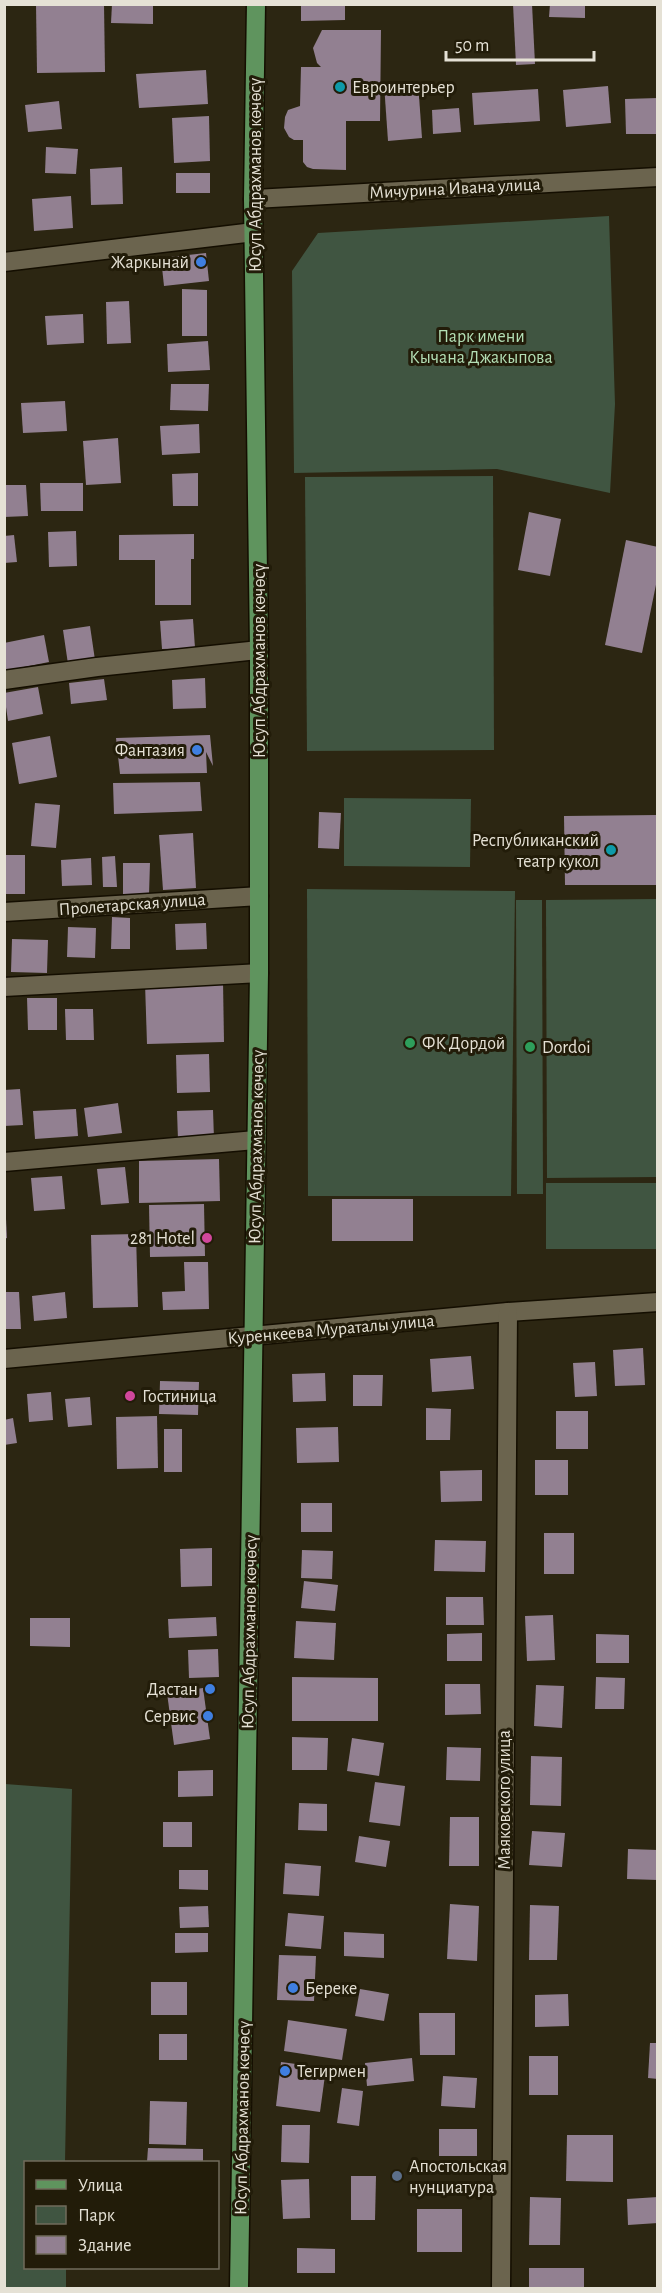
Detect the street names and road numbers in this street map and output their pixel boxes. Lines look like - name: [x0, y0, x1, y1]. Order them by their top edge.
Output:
- street label: Юсуп Абдрахманов көчөсү: [246, 77, 265, 272]
- street label: Мичурина Ивана улица: [369, 176, 541, 202]
- street label: Юсуп Абдрахманов көчөсү: [250, 563, 269, 758]
- street label: Пролетарская улица: [58, 891, 206, 919]
- street label: Юсуп Абдрахманов көчөсү: [245, 1049, 268, 1244]
- street label: Куренкеева Мураталы улица: [227, 1312, 435, 1348]
- street label: Юсуп Абдрахманов көчөсү: [238, 1534, 261, 1729]
- street label: Маяковского улица: [496, 1730, 514, 1870]
- street label: Юсуп Абдрахманов көчөсү: [231, 2020, 254, 2215]

